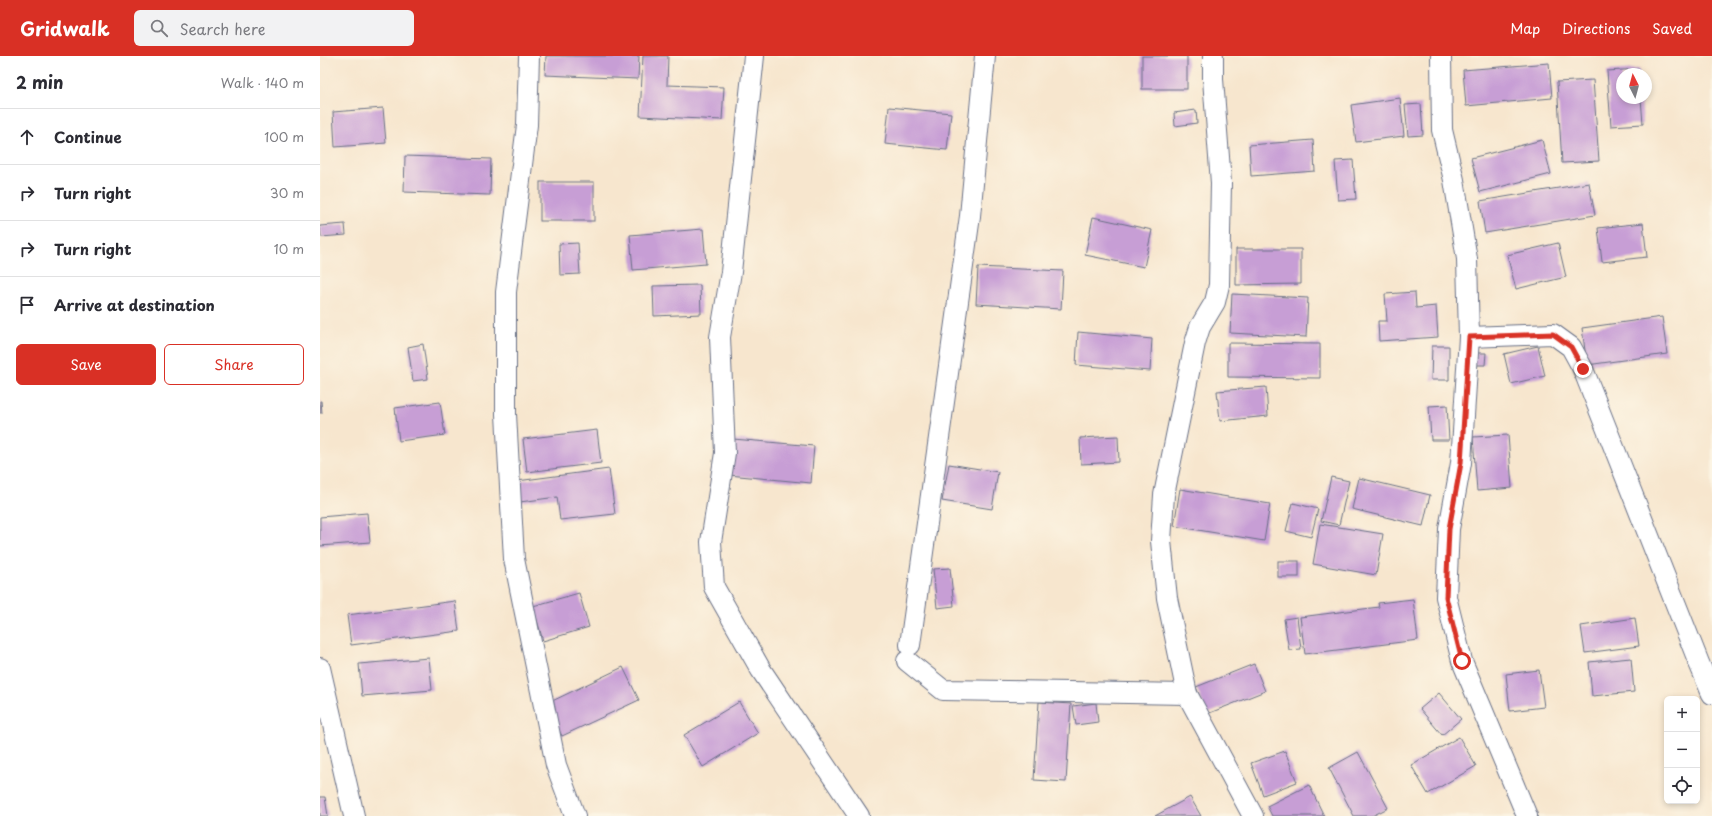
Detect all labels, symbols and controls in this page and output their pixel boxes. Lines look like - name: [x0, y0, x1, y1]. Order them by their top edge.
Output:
- search box: [134, 10, 414, 46]
- text: Gridwalk: [20, 14, 110, 42]
- icon: search: [148, 17, 170, 39]
- text: Search here: [180, 17, 265, 40]
- text: Map: [1510, 18, 1540, 39]
- text: Directions: [1562, 18, 1630, 39]
- text: Saved: [1652, 18, 1692, 39]
- north arrow: [1616, 68, 1652, 104]
- text: 2 min: [16, 69, 63, 95]
- text: Walk · 140 m: [221, 73, 304, 92]
- text: Continue: [54, 125, 122, 148]
- icon: ahead: [16, 126, 38, 148]
- text: 100 m: [264, 127, 304, 146]
- text: Turn right: [54, 181, 131, 204]
- icon: right: [16, 182, 38, 204]
- text: 30 m: [270, 183, 304, 202]
- text: Turn right: [54, 237, 131, 260]
- icon: right: [16, 238, 38, 260]
- text: 10 m: [274, 239, 304, 258]
- text: Arrive at destination: [54, 293, 215, 316]
- icon: arrive: [16, 294, 38, 316]
- button: Save: [16, 344, 156, 385]
- button: Share: [164, 344, 304, 385]
- route end: [1574, 360, 1592, 378]
- route start: [1453, 652, 1471, 670]
- map controls: [1664, 696, 1700, 804]
- button: +: [1664, 696, 1700, 732]
- button: −: [1664, 732, 1700, 768]
- button: locate: [1664, 768, 1700, 804]

